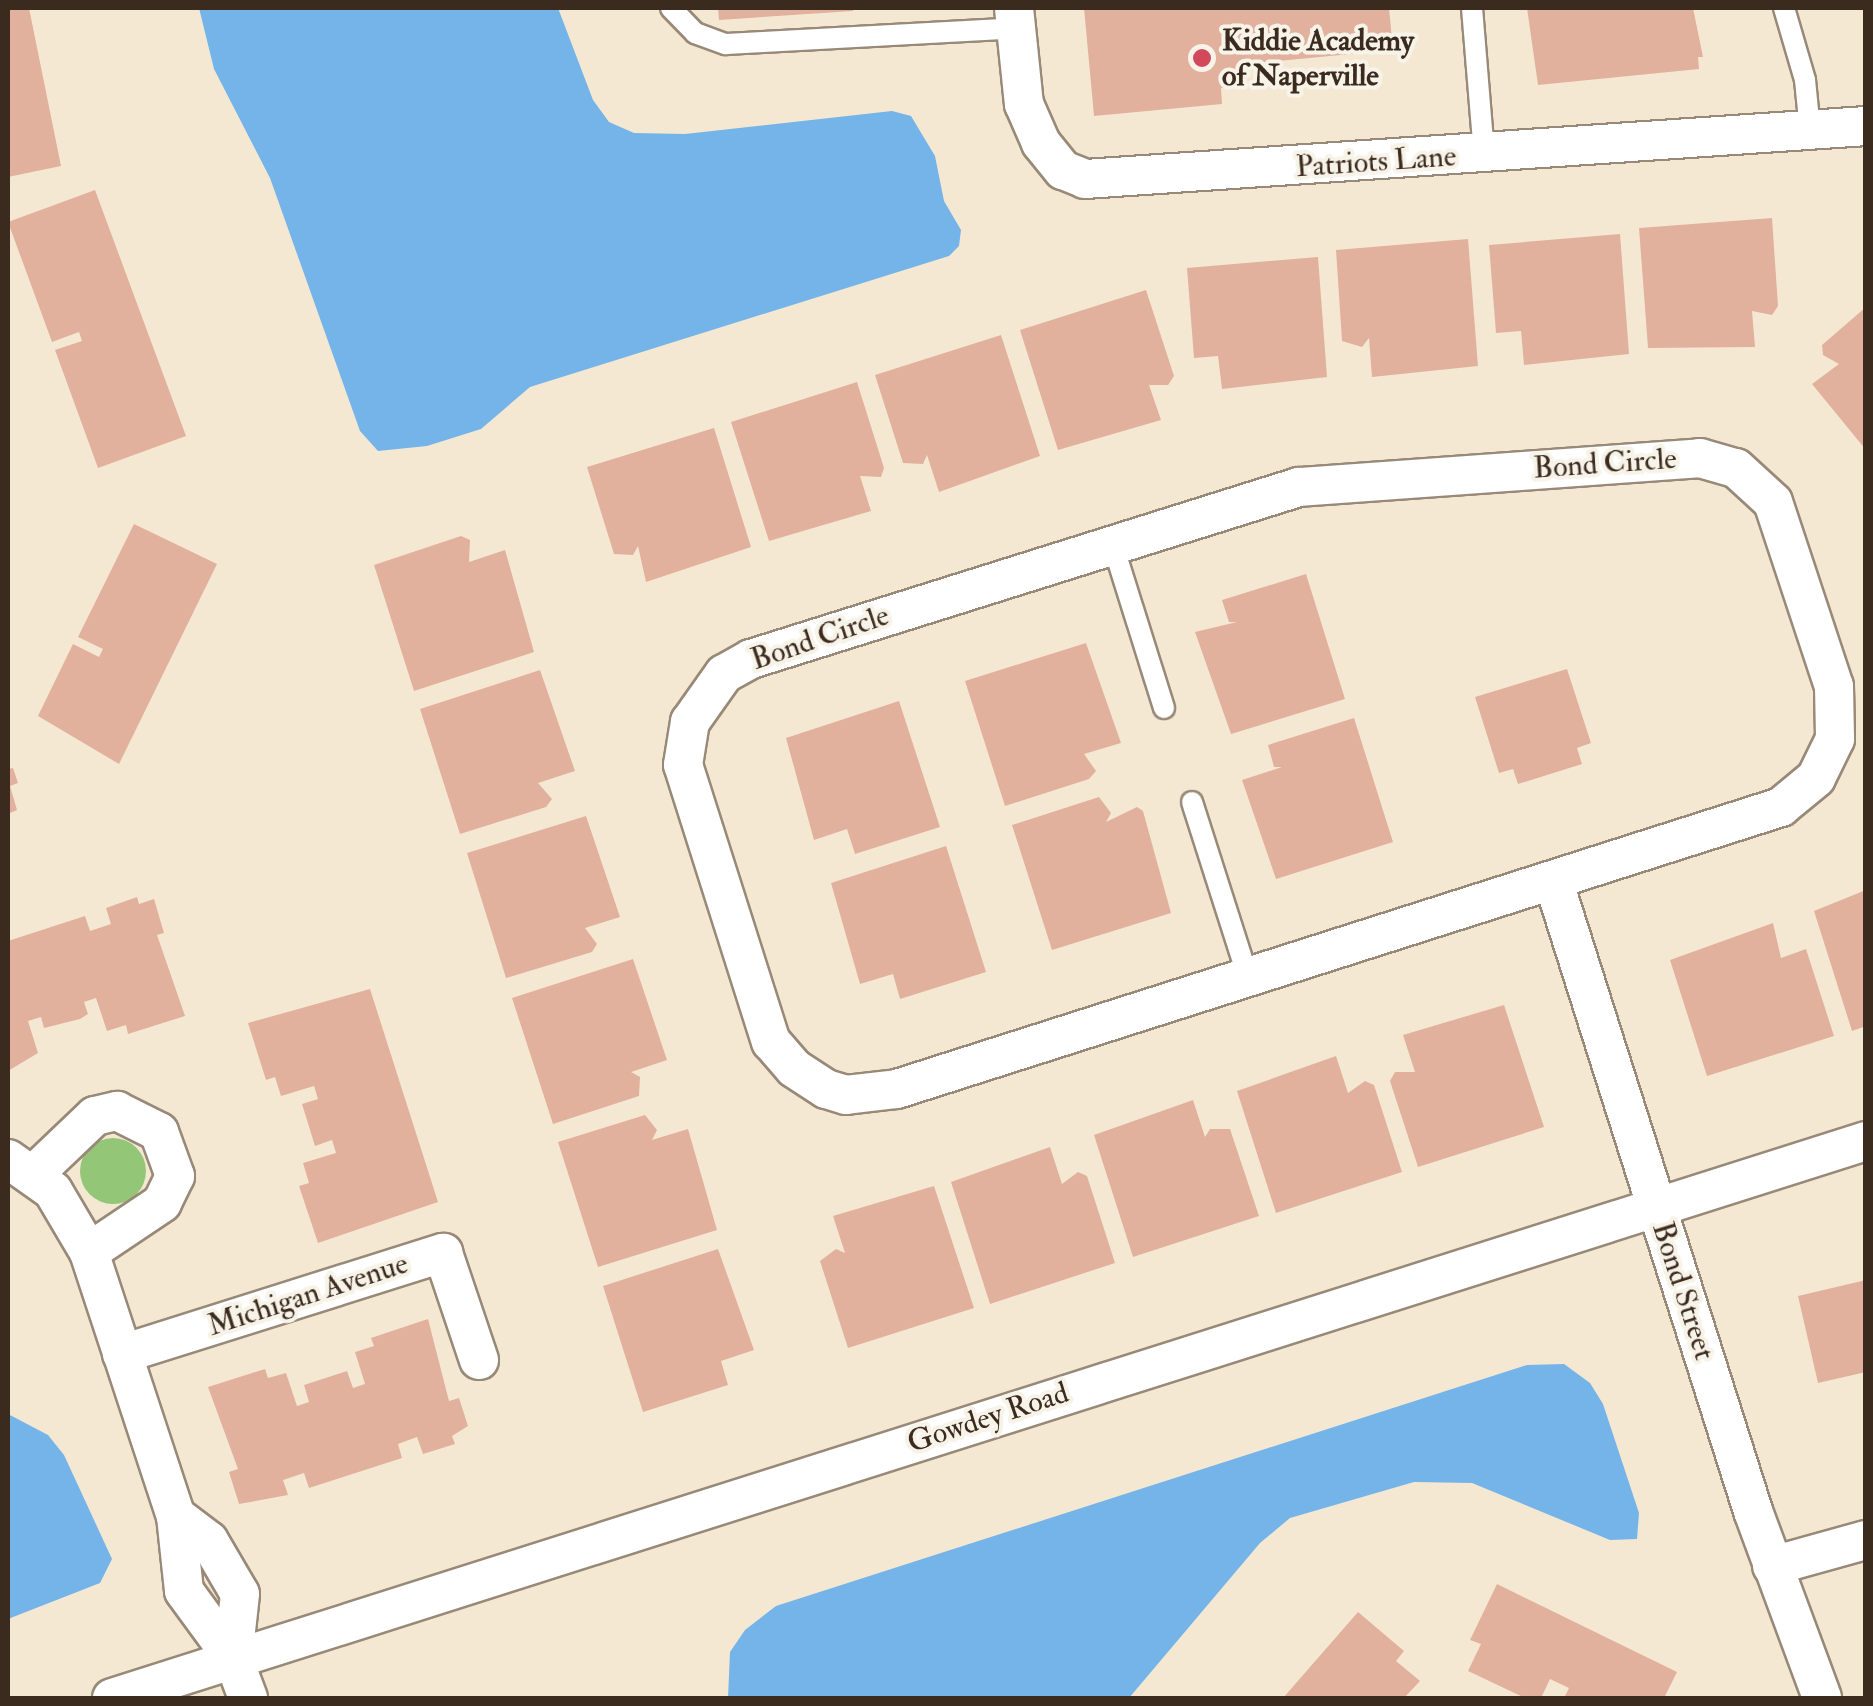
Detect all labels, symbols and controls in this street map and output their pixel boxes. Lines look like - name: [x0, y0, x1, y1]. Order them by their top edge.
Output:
- place label: Kiddie Academy of Naperville: [1222, 23, 1414, 94]
- marker: Kiddie Academy of Naperville: [1191, 47, 1213, 69]
- street label: Patriots Lane: [1295, 138, 1457, 186]
- street label: Bond Circle: [1532, 441, 1678, 487]
- street label: Bond Circle: [746, 598, 894, 678]
- street label: Bond Street: [1644, 1218, 1722, 1364]
- street label: Michigan Avenue: [203, 1246, 413, 1344]
- street label: Gowdey Road: [903, 1375, 1073, 1461]

